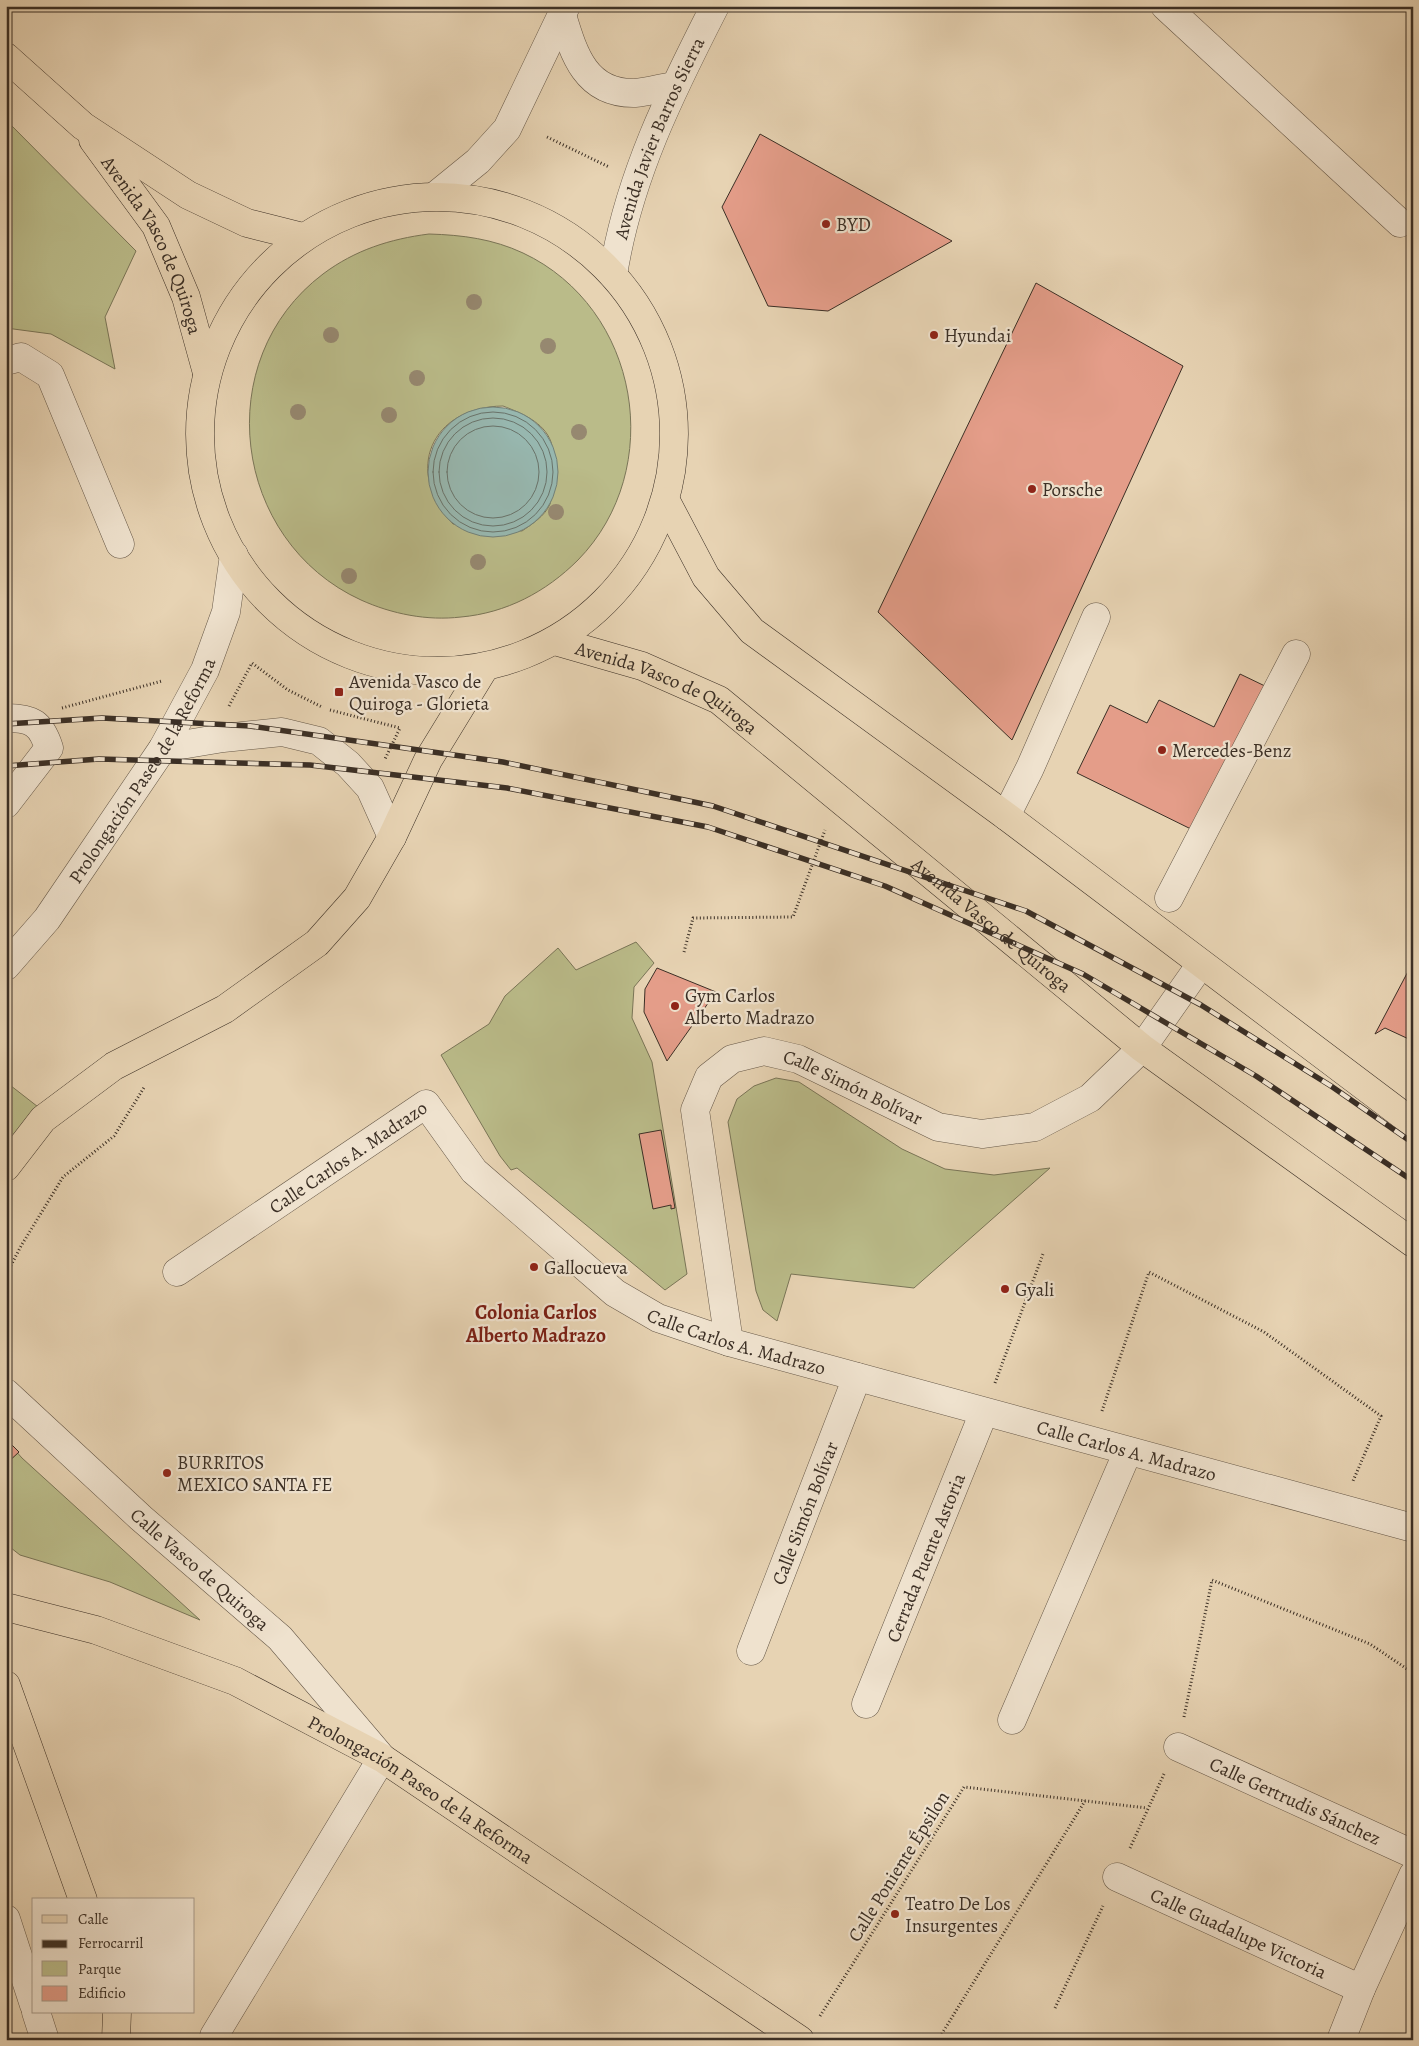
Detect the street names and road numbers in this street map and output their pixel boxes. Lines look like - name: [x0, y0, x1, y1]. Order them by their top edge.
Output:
- street label: Avenida Javier Barros Sierra: [608, 33, 711, 243]
- street label: Avenida Vasco de Quiroga: [94, 150, 208, 338]
- street label: Avenida Vasco de Quiroga: [571, 635, 763, 741]
- street label: Prolongación Paseo de la Reforma: [63, 654, 222, 889]
- street label: Avenida Vasco de Quiroga: [905, 851, 1077, 999]
- street label: Calle Simón Bolívar: [781, 1044, 927, 1132]
- street label: Calle Carlos A. Madrazo: [264, 1095, 432, 1220]
- street label: Calle Carlos A. Madrazo: [642, 1302, 828, 1382]
- street label: Calle Carlos A. Madrazo: [1034, 1414, 1219, 1488]
- street label: Calle Simón Bolívar: [766, 1438, 845, 1589]
- street label: Cerrada Puente Astoria: [880, 1469, 972, 1646]
- street label: Calle Vasco de Quiroga: [124, 1502, 275, 1637]
- street label: Prolongación Paseo de la Reforma: [303, 1709, 538, 1870]
- street label: Calle Gertrudis Sánchez: [1205, 1751, 1385, 1852]
- street label: Calle Poniente Épsilon: [842, 1786, 956, 1947]
- street label: Calle Guadalupe Victoria: [1146, 1882, 1331, 1986]

